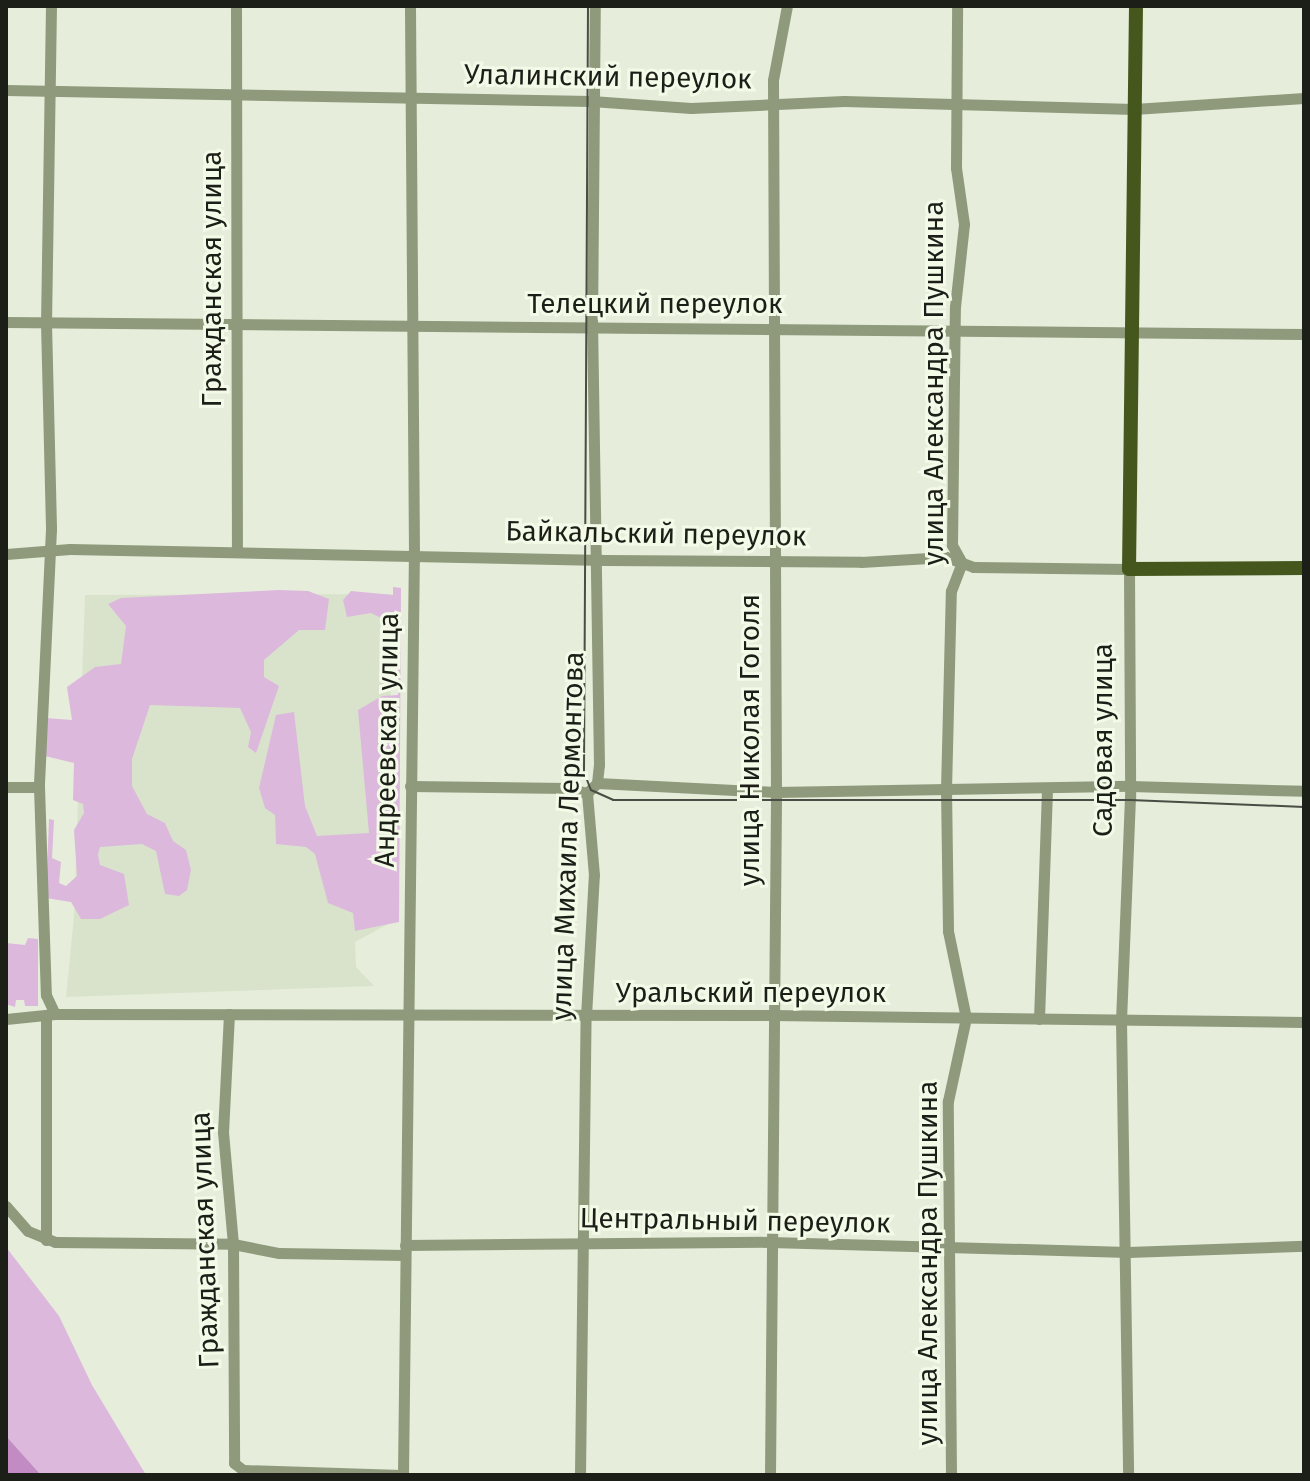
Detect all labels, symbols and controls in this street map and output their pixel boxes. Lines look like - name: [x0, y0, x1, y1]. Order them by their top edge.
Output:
- street label: Улалинский переулок: [464, 58, 752, 96]
- street label: Гражданская улица: [195, 151, 229, 407]
- street label: улица Александра Пушкина: [917, 201, 951, 565]
- street label: Телецкий переулок: [527, 287, 783, 321]
- street label: Байкальский переулок: [505, 515, 807, 553]
- street label: улица Николая Гоголя: [733, 594, 767, 886]
- street label: Андреевская улица: [368, 612, 406, 868]
- street label: Садовая улица: [1086, 643, 1120, 837]
- street label: улица Михаила Лермонтова: [545, 651, 591, 1021]
- street label: Уральский переулок: [616, 976, 886, 1010]
- street label: улица Александра Пушкина: [911, 1081, 945, 1445]
- street label: Гражданская улица: [184, 1111, 226, 1369]
- street label: Центральный переулок: [579, 1201, 891, 1241]

